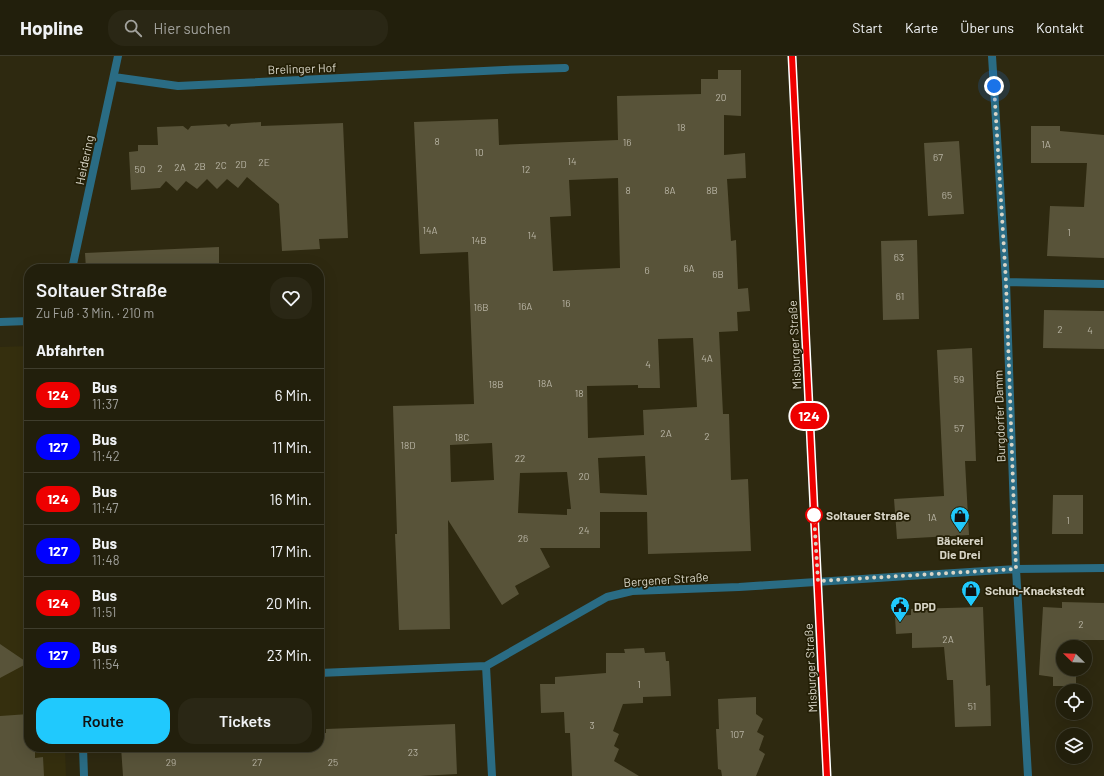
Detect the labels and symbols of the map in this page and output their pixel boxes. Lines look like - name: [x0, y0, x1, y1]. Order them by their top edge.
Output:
- street label: Brelinger Hof: [267, 60, 337, 76]
- your location: [984, 76, 1004, 96]
- house number: 20: [715, 91, 727, 103]
- house number: 18: [677, 121, 685, 133]
- street label: Heidering: [72, 134, 96, 186]
- house number: 8: [434, 135, 440, 147]
- house number: 16: [623, 136, 631, 148]
- house number: 1A: [1041, 138, 1051, 150]
- house number: 10: [474, 146, 484, 158]
- house number: 67: [933, 151, 943, 163]
- house number: 14: [567, 155, 577, 167]
- house number: 2E: [258, 156, 270, 168]
- house number: 2D: [235, 158, 247, 170]
- house number: 2C: [215, 159, 227, 171]
- house number: 2B: [194, 160, 206, 172]
- house number: 2A: [174, 161, 186, 173]
- house number: 2: [157, 162, 163, 174]
- house number: 50: [135, 163, 145, 175]
- house number: 12: [522, 163, 530, 175]
- house number: 8: [625, 184, 631, 196]
- house number: 8A: [664, 184, 676, 196]
- house number: 8B: [706, 184, 718, 196]
- house number: 65: [942, 189, 952, 201]
- house number: 14A: [422, 224, 438, 236]
- house number: 1: [1067, 226, 1071, 238]
- house number: 14: [527, 229, 537, 241]
- house number: 14B: [471, 234, 487, 246]
- house number: 63: [894, 251, 904, 263]
- house number: 6A: [683, 262, 695, 274]
- house number: 6: [644, 264, 650, 276]
- house number: 6B: [712, 268, 724, 280]
- house number: 61: [896, 290, 904, 302]
- house number: 16: [562, 297, 570, 309]
- house number: 16A: [518, 300, 532, 312]
- street label: Misburger Straße: [785, 300, 803, 390]
- house number: 16B: [474, 301, 488, 313]
- house number: 2: [1057, 323, 1063, 335]
- house number: 4: [1087, 324, 1093, 336]
- house number: 4A: [701, 352, 713, 364]
- house number: 4: [645, 358, 651, 370]
- street label: Burgdorfer Damm: [990, 370, 1008, 462]
- house number: 59: [954, 373, 964, 385]
- house number: 18A: [538, 377, 552, 389]
- house number: 18B: [489, 378, 503, 390]
- house number: 18: [575, 387, 583, 399]
- line badge: 124: [786, 403, 832, 429]
- house number: 57: [954, 422, 964, 434]
- house number: 2A: [660, 427, 672, 439]
- house number: 2: [704, 430, 710, 442]
- house number: 18C: [455, 431, 469, 443]
- house number: 18D: [401, 439, 415, 451]
- house number: 22: [515, 452, 525, 464]
- house number: 20: [578, 470, 590, 482]
- shop icon: Bäckerei Die Drei: [949, 505, 971, 533]
- marker: Soltauer Straße: [805, 506, 823, 524]
- place label: Soltauer Straße: [826, 508, 910, 522]
- house number: 1A: [927, 511, 937, 523]
- house number: 1: [1066, 514, 1070, 526]
- house number: 24: [579, 524, 589, 536]
- house number: 26: [518, 532, 528, 544]
- place label: Bäckerei Die Drei: [937, 533, 983, 561]
- street label: Bergener Straße: [623, 569, 709, 589]
- shop icon: Schuh-Knackstedt: [960, 579, 982, 607]
- place label: Schuh-Knackstedt: [985, 583, 1085, 597]
- public building icon: DPD: [889, 595, 911, 623]
- place label: DPD: [914, 599, 936, 613]
- house number: 2: [1078, 618, 1084, 630]
- street label: Misburger Straße: [801, 623, 819, 713]
- house number: 2A: [942, 633, 954, 645]
- north arrow: [1056, 640, 1092, 676]
- house number: 1: [637, 678, 641, 690]
- house number: 51: [968, 700, 976, 712]
- house number: 3: [589, 719, 595, 731]
- house number: 107: [730, 728, 744, 740]
- house number: 23: [408, 746, 418, 758]
- house number: 29: [166, 756, 176, 768]
- house number: 27: [252, 756, 262, 768]
- house number: 25: [328, 756, 338, 768]

